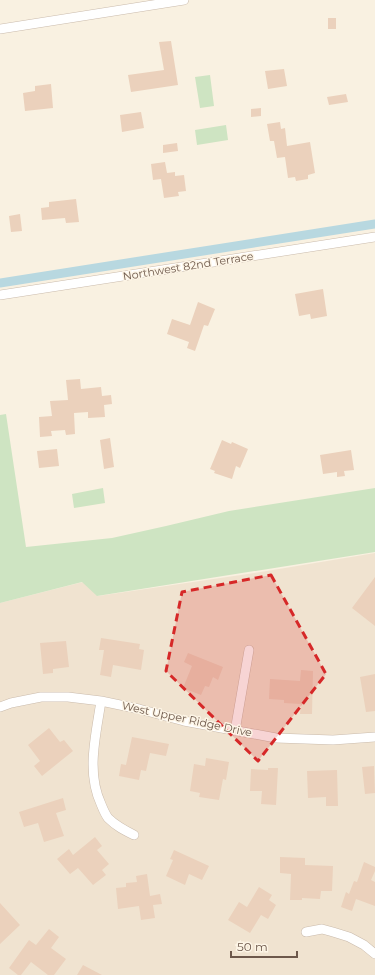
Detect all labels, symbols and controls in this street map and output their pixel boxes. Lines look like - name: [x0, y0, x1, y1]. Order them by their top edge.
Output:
- street label: Northwest 82nd Terrace: [122, 249, 255, 283]
- street label: West Upper Ridge Drive: [121, 698, 254, 740]
- scale bar: [231, 933, 297, 959]
- text: 50 m: [237, 939, 268, 954]

